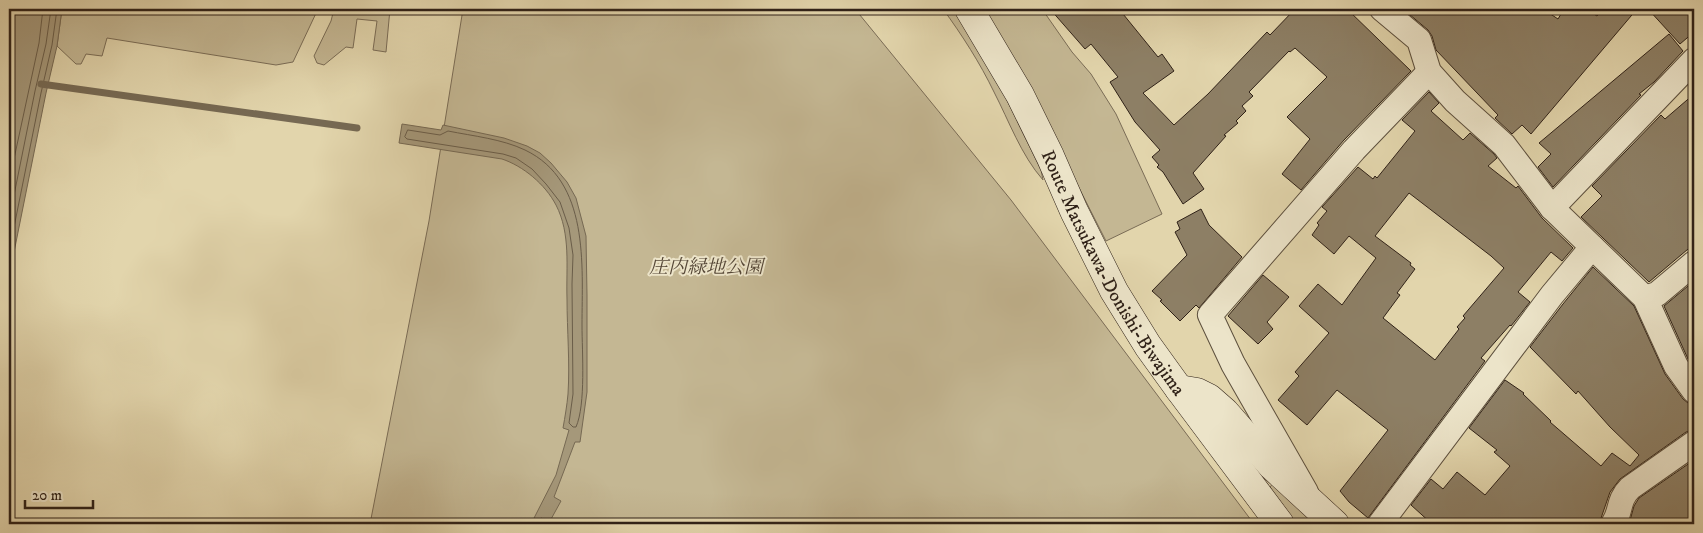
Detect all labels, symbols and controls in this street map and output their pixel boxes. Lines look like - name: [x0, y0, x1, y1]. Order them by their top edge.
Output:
- street label: Route Matsukawa-Donishi-Biwajima: [1036, 147, 1190, 401]
- park label: 庄内緑地公園: [649, 256, 766, 279]
- scale bar: [25, 478, 92, 510]
- text: 20 m: [32, 486, 62, 505]

